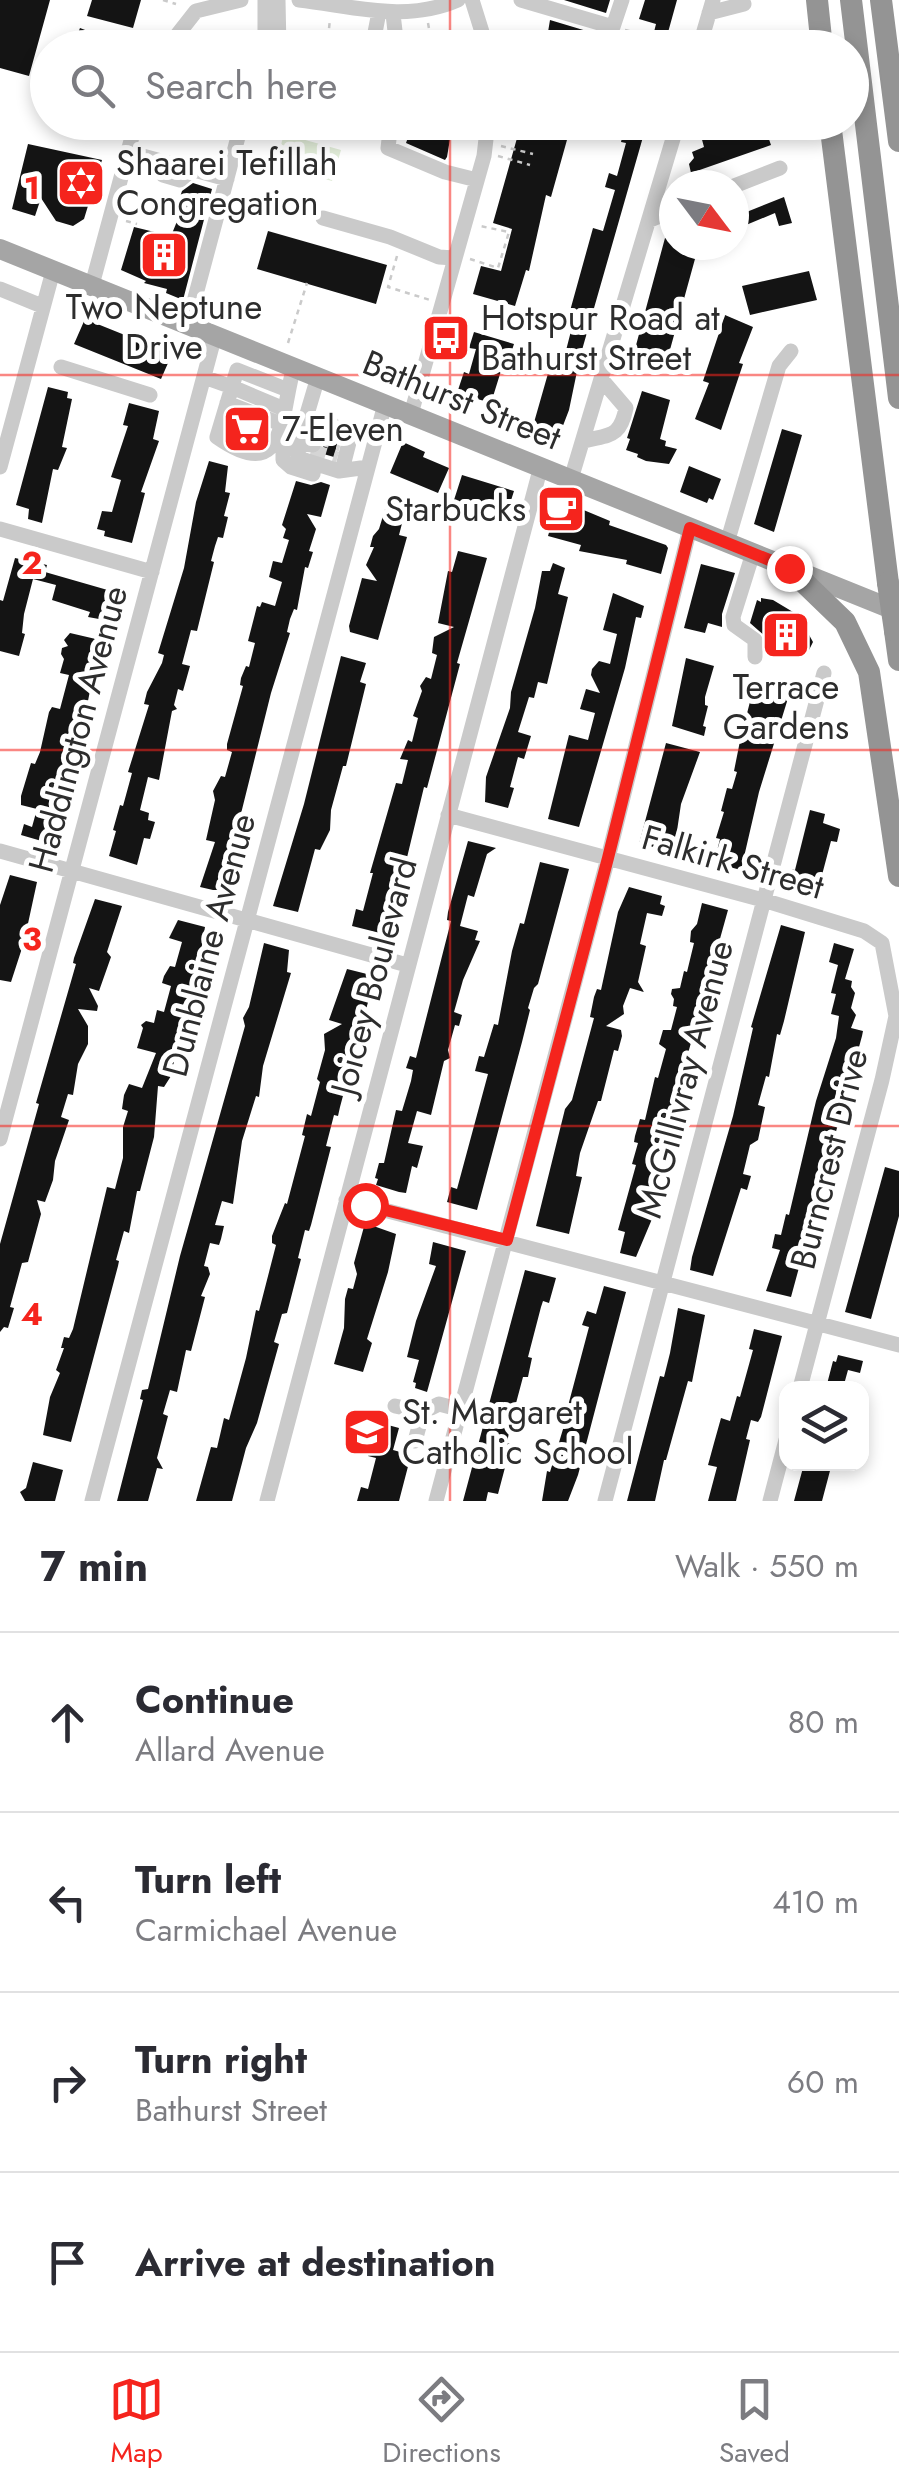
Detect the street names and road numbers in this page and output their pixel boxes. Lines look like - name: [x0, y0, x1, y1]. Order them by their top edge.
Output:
- street label: Bathurst Street: [355, 337, 569, 463]
- street label: Haddington Avenue: [16, 580, 140, 878]
- street label: Dunblaine Avenue: [150, 808, 268, 1082]
- street label: Falkirk Street: [636, 812, 830, 912]
- street label: Joicey Boulevard: [317, 852, 430, 1104]
- street label: McGillivray Avenue: [624, 935, 746, 1223]
- street label: Burncrest Drive: [777, 1044, 881, 1274]

